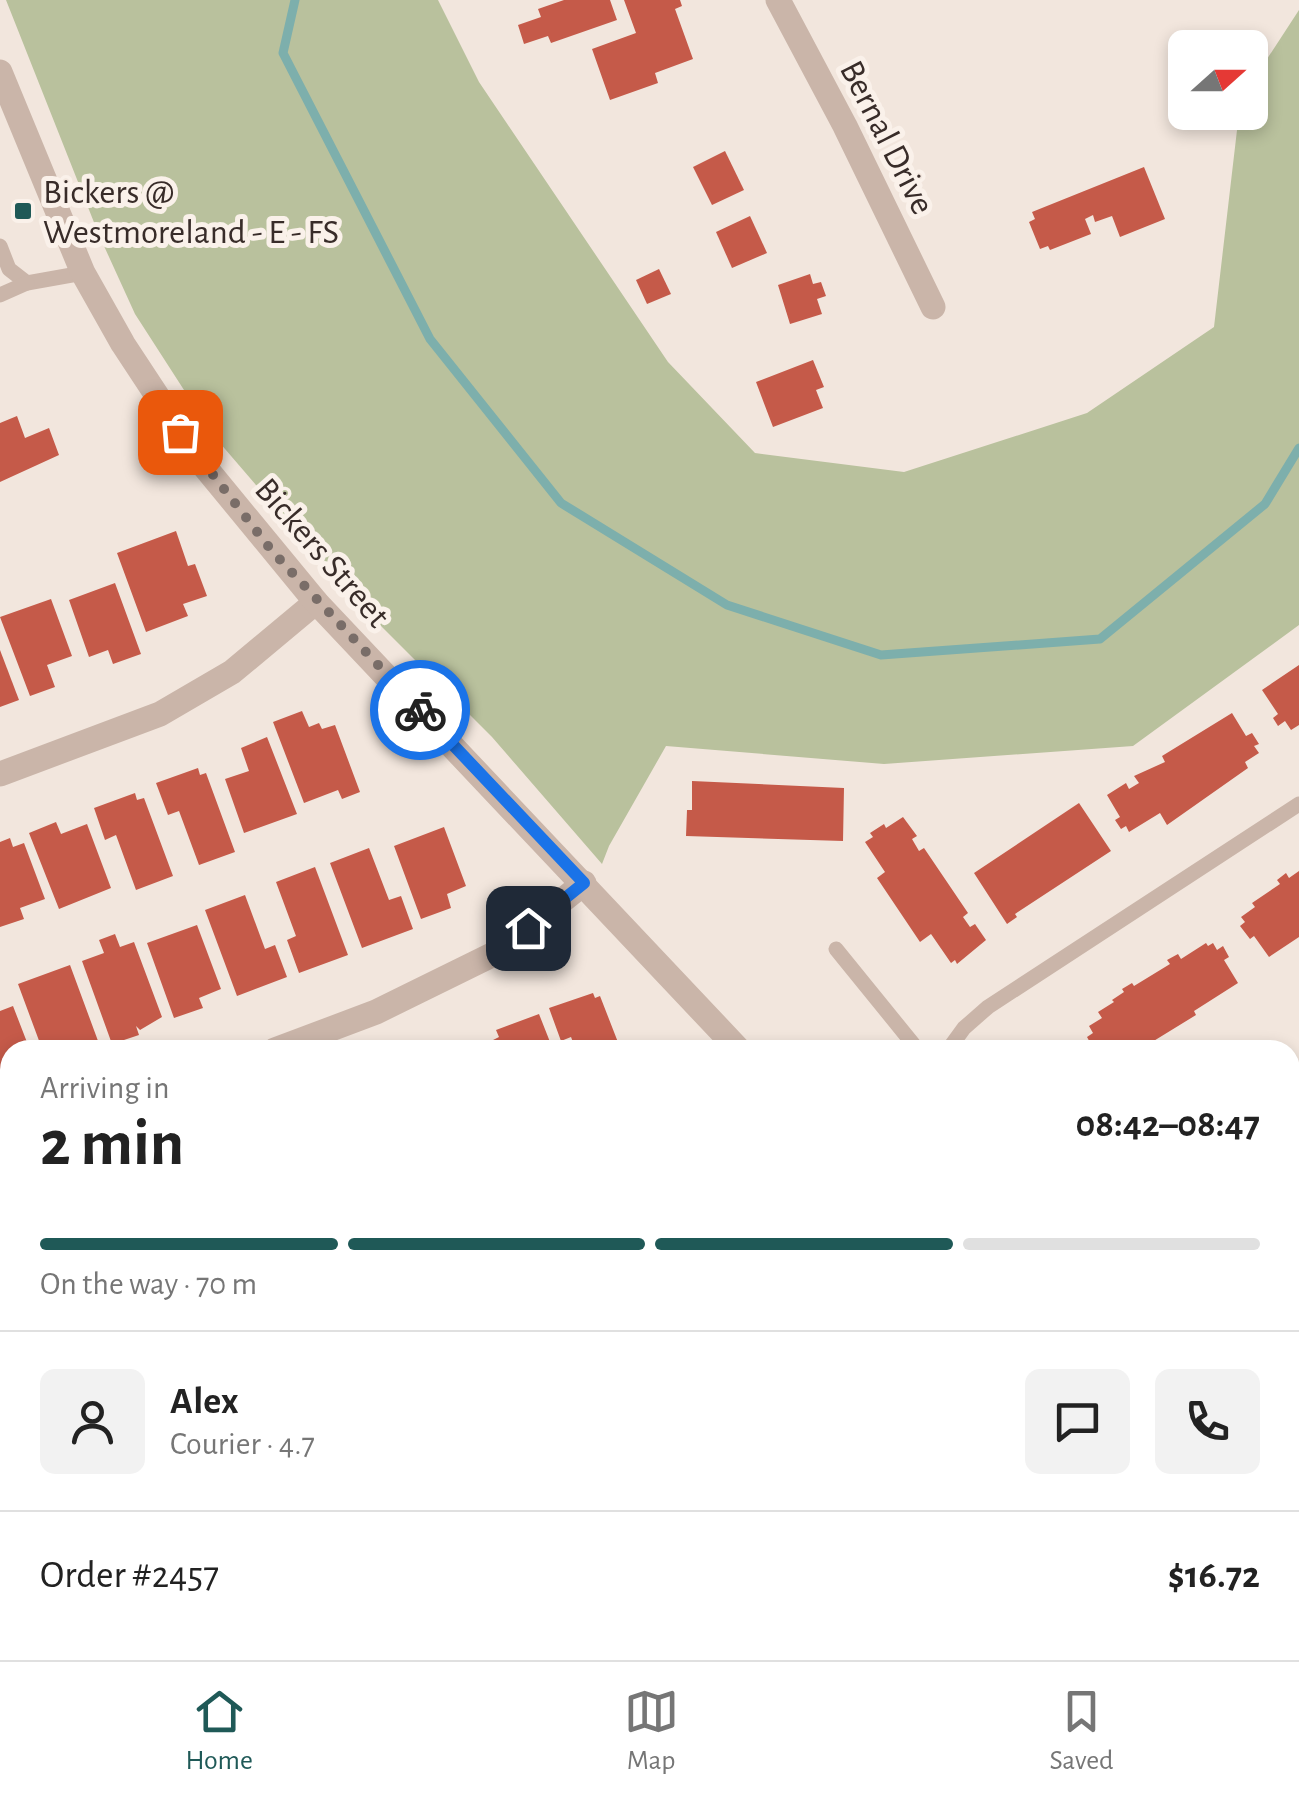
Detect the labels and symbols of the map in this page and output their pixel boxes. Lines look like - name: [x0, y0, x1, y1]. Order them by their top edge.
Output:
- north arrow: [1168, 30, 1268, 130]
- street label: Bernal Drive: [833, 55, 940, 220]
- place label: Bickers @ Westmoreland - E - FS: [43, 175, 339, 250]
- marker: Bickers @ Westmoreland - E - FS: [12, 200, 34, 222]
- pin: [138, 390, 223, 475]
- street label: Bickers Street: [248, 472, 396, 634]
- courier: [370, 660, 470, 760]
- pin: [486, 886, 571, 971]

